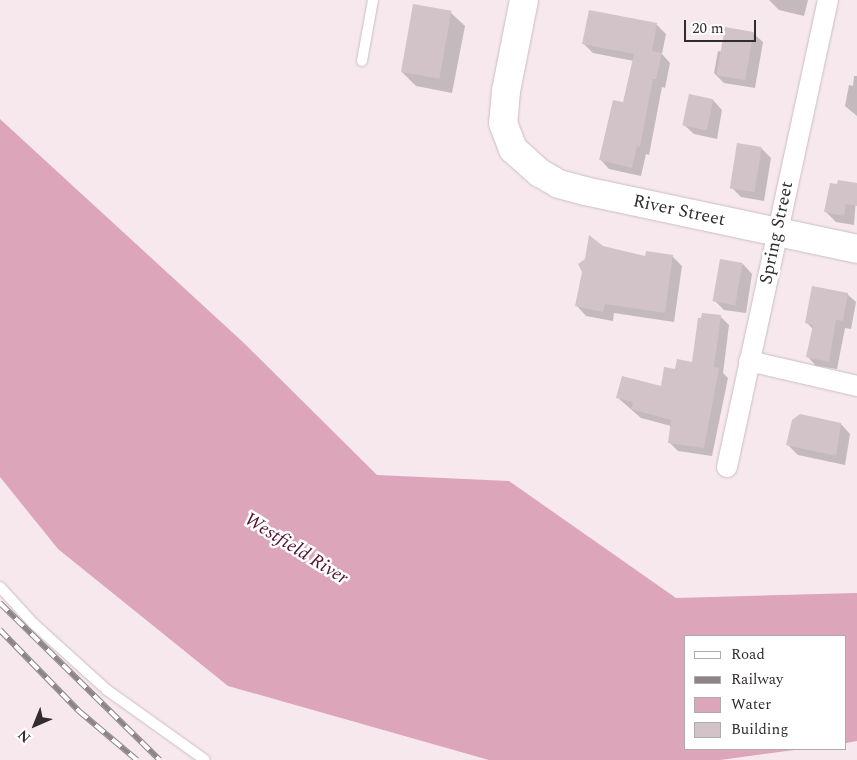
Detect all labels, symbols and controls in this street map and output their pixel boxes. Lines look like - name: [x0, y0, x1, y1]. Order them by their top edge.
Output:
- scale bar: [687, 10, 760, 42]
- text: 20 m: [692, 17, 724, 40]
- street label: Spring Street: [756, 180, 798, 286]
- street label: River Street: [631, 191, 727, 231]
- water label: Westfield River: [240, 508, 352, 590]
- legend: [684, 635, 847, 750]
- text: Road: [731, 643, 765, 666]
- text: Railway: [731, 668, 783, 691]
- text: Water: [731, 693, 771, 716]
- north arrow: [10, 700, 60, 750]
- text: Building: [731, 718, 788, 741]
- text: N: [13, 725, 36, 748]

